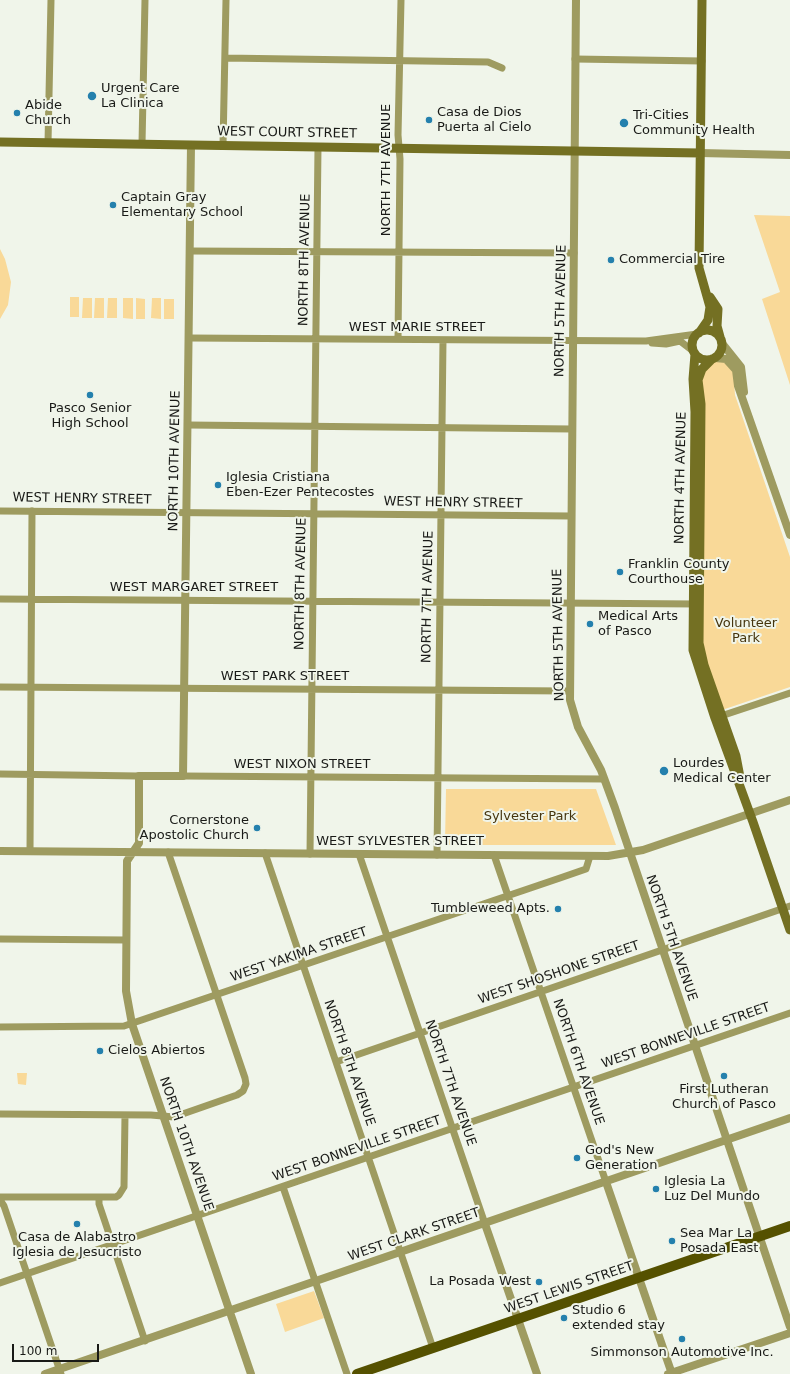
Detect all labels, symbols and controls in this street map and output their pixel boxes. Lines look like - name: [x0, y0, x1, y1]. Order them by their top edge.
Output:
- place label: Urgent Care La Clinica: [101, 81, 179, 112]
- marker: Urgent Care La Clinica: [86, 90, 98, 102]
- place label: Abide Church: [25, 98, 71, 129]
- street label: NORTH 7TH AVENUE: [379, 104, 395, 236]
- place label: Casa de Dios Puerta al Cielo: [437, 105, 531, 136]
- marker: Abide Church: [12, 108, 22, 118]
- place label: Tri-Cities Community Health: [633, 108, 755, 139]
- marker: Casa de Dios Puerta al Cielo: [424, 115, 434, 125]
- marker: Tri-Cities Community Health: [618, 117, 630, 129]
- street label: WEST COURT STREET: [217, 124, 357, 142]
- place label: Captain Gray Elementary School: [121, 190, 243, 221]
- street label: NORTH 8TH AVENUE: [296, 194, 314, 326]
- marker: Captain Gray Elementary School: [108, 200, 118, 210]
- street label: NORTH 5TH AVENUE: [552, 245, 570, 377]
- place label: Commercial Tire: [619, 252, 725, 268]
- marker: Commercial Tire: [606, 255, 616, 265]
- street label: WEST MARIE STREET: [349, 320, 485, 336]
- marker: Pasco Senior High School: [85, 390, 95, 400]
- street label: NORTH 10TH AVENUE: [166, 390, 184, 532]
- place label: Pasco Senior High School: [49, 401, 131, 432]
- street label: NORTH 4TH AVENUE: [672, 412, 690, 544]
- place label: Iglesia Cristiana Eben-Ezer Pentecostes: [226, 470, 374, 501]
- marker: Iglesia Cristiana Eben-Ezer Pentecostes: [213, 480, 223, 490]
- street label: WEST HENRY STREET: [12, 490, 152, 508]
- street label: WEST HENRY STREET: [383, 494, 523, 512]
- street label: NORTH 8TH AVENUE: [292, 518, 310, 650]
- street label: NORTH 7TH AVENUE: [419, 531, 437, 663]
- place label: Franklin County Courthouse: [628, 557, 730, 588]
- marker: Franklin County Courthouse: [615, 567, 625, 577]
- street label: NORTH 5TH AVENUE: [550, 569, 568, 701]
- street label: WEST MARGARET STREET: [110, 580, 278, 596]
- place label: Medical Arts of Pasco: [598, 609, 678, 640]
- park label: Volunteer Park: [715, 616, 777, 647]
- marker: Medical Arts of Pasco: [585, 619, 595, 629]
- street label: WEST PARK STREET: [221, 669, 349, 685]
- place label: Lourdes Medical Center: [673, 756, 771, 787]
- street label: WEST NIXON STREET: [234, 757, 370, 773]
- marker: Lourdes Medical Center: [658, 765, 670, 777]
- park label: Sylvester Park: [484, 809, 576, 825]
- place label: Cornerstone Apostolic Church: [140, 813, 249, 844]
- marker: Cornerstone Apostolic Church: [252, 823, 262, 833]
- street label: WEST SYLVESTER STREET: [316, 834, 484, 850]
- street label: NORTH 5TH AVENUE: [642, 873, 700, 1003]
- place label: Tumbleweed Apts.: [431, 901, 550, 917]
- marker: Tumbleweed Apts.: [553, 904, 563, 914]
- street label: WEST YAKIMA STREET: [229, 924, 369, 986]
- street label: WEST SHOSHONE STREET: [476, 938, 642, 1008]
- street label: NORTH 6TH AVENUE: [549, 997, 607, 1127]
- street label: NORTH 8TH AVENUE: [320, 998, 378, 1128]
- street label: WEST BONNEVILLE STREET: [600, 1000, 772, 1072]
- street label: NORTH 7TH AVENUE: [421, 1018, 479, 1148]
- place label: Cielos Abiertos: [108, 1043, 205, 1059]
- marker: Cielos Abiertos: [95, 1046, 105, 1056]
- marker: First Lutheran Church of Pasco: [719, 1071, 729, 1081]
- street label: NORTH 10TH AVENUE: [156, 1075, 216, 1213]
- place label: First Lutheran Church of Pasco: [672, 1082, 776, 1113]
- street label: WEST BONNEVILLE STREET: [271, 1113, 443, 1185]
- place label: God's New Generation: [585, 1143, 658, 1174]
- marker: God's New Generation: [572, 1153, 582, 1163]
- place label: Iglesia La Luz Del Mundo: [664, 1174, 760, 1205]
- marker: Iglesia La Luz Del Mundo: [651, 1184, 661, 1194]
- street label: WEST CLARK STREET: [346, 1205, 482, 1265]
- marker: Casa de Alabastro Iglesia de Jesucristo: [72, 1219, 82, 1229]
- place label: Sea Mar La Posada East: [680, 1226, 758, 1257]
- place label: Casa de Alabastro Iglesia de Jesucristo: [12, 1230, 142, 1261]
- marker: Sea Mar La Posada East: [667, 1236, 677, 1246]
- street label: WEST LEWIS STREET: [502, 1259, 636, 1317]
- place label: La Posada West: [429, 1274, 531, 1290]
- marker: La Posada West: [534, 1277, 544, 1287]
- place label: Studio 6 extended stay: [572, 1303, 665, 1334]
- marker: Studio 6 extended stay: [559, 1313, 569, 1323]
- marker: Simmonson Automotive Inc.: [677, 1334, 687, 1344]
- scale bar: [14, 1336, 101, 1362]
- text: 100 m: [19, 1344, 57, 1358]
- place label: Simmonson Automotive Inc.: [590, 1345, 774, 1361]

